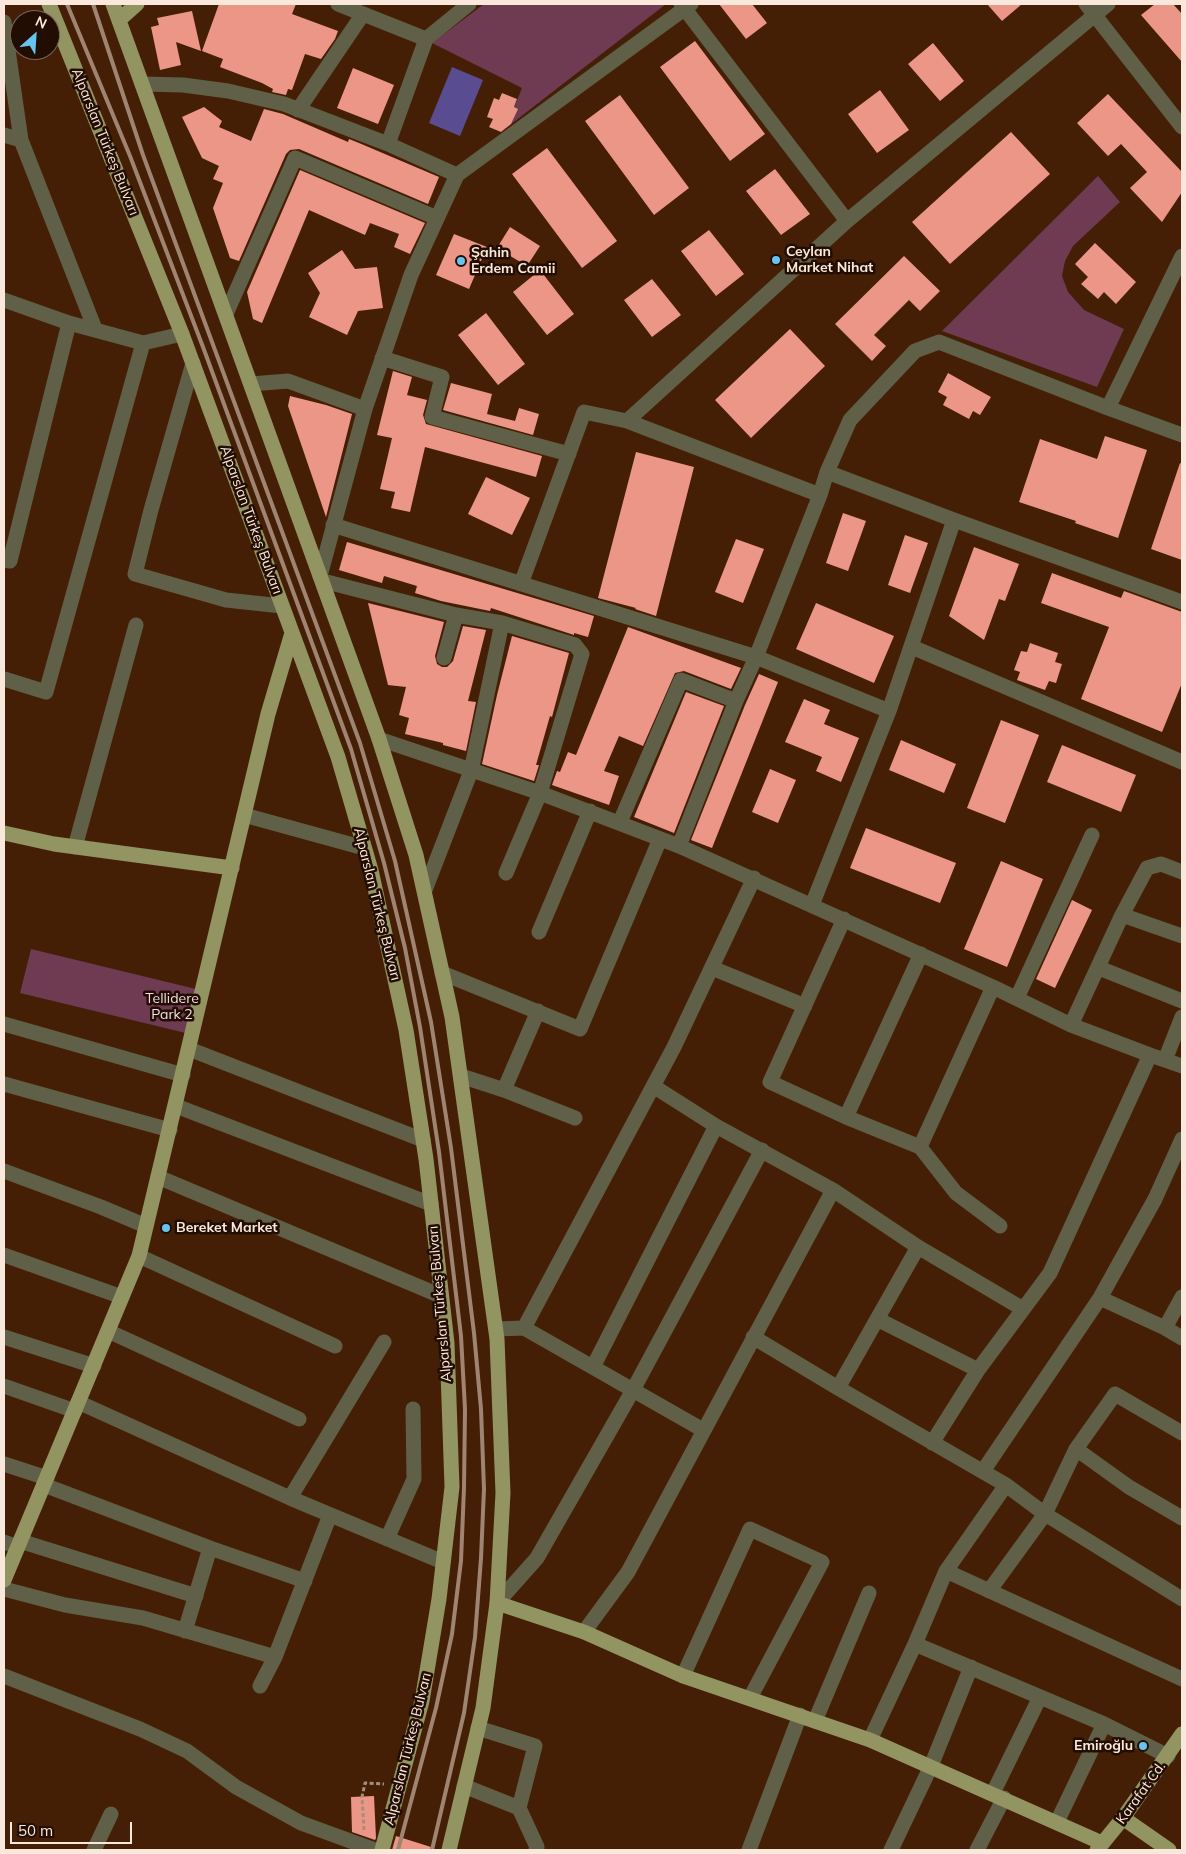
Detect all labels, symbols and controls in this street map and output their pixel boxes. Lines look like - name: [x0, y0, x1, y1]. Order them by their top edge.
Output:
- north arrow: [10, 10, 60, 60]
- text: N: [32, 12, 50, 33]
- street label: Alparslan Türkeş Bulvarı: [68, 66, 142, 218]
- place label: Ceylan Market Nihat: [786, 244, 873, 276]
- place label: Şahin Erdem Camii: [471, 245, 555, 278]
- marker: Ceylan Market Nihat: [770, 254, 782, 266]
- marker: Şahin Erdem Camii: [455, 255, 467, 267]
- street label: Alparslan Türkeş Bulvarı: [216, 443, 286, 597]
- street label: Alparslan Türkeş Bulvarı: [350, 826, 404, 982]
- park label: Tellidere Park 2: [145, 991, 199, 1024]
- place label: Bereket Market: [176, 1220, 278, 1236]
- marker: Bereket Market: [160, 1222, 172, 1234]
- street label: Alparslan Türkeş Bulvarı: [425, 1225, 455, 1383]
- street label: Alparslan Türkeş Bulvarı: [381, 1671, 435, 1827]
- place label: Emiroğlu: [1074, 1738, 1133, 1754]
- marker: Emiroğlu: [1137, 1740, 1149, 1752]
- street label: Karafat Cd.: [1113, 1759, 1169, 1827]
- scale bar: [12, 1812, 135, 1844]
- text: 50 m: [18, 1821, 53, 1840]

